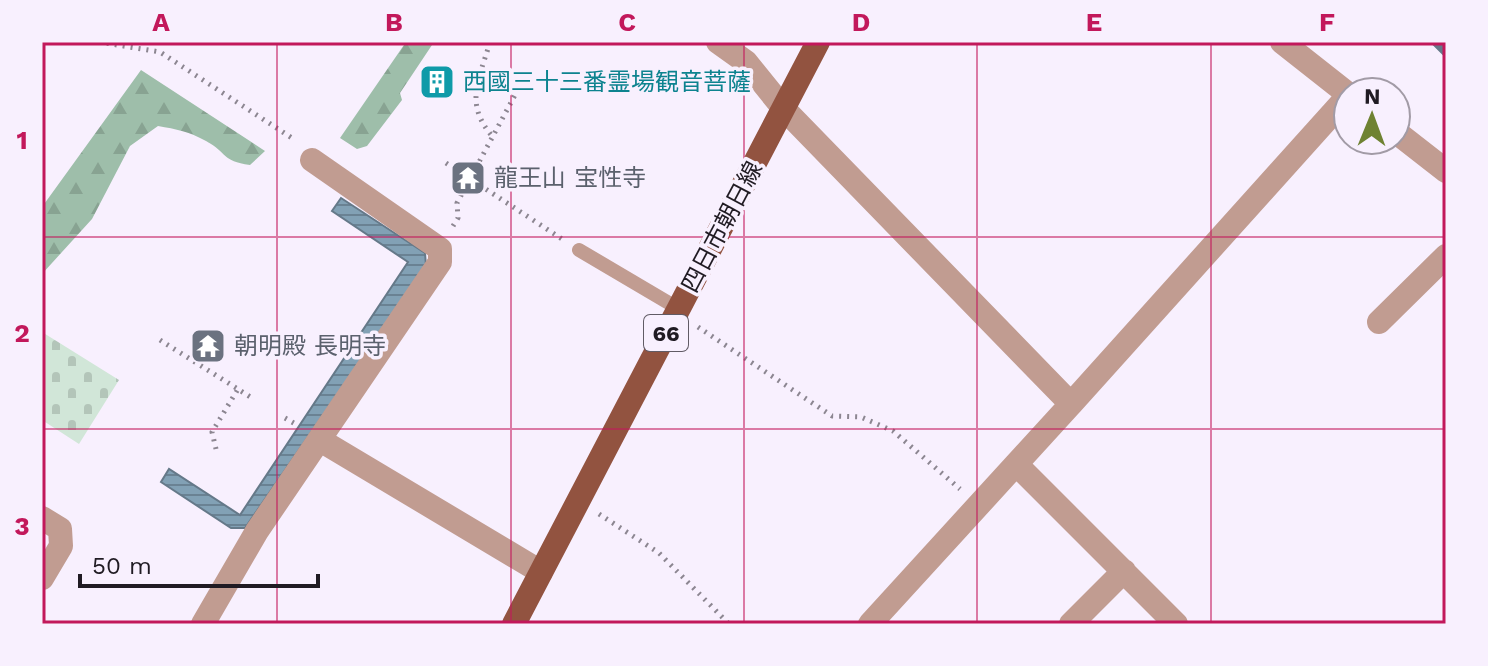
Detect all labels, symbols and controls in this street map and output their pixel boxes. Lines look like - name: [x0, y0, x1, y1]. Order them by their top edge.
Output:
- text: A: [152, 7, 170, 37]
- text: B: [385, 7, 403, 37]
- text: C: [618, 7, 636, 37]
- text: D: [852, 7, 870, 37]
- text: E: [1086, 7, 1102, 37]
- text: F: [1319, 7, 1335, 37]
- building icon: 西國三十三番霊場観音菩薩: [418, 63, 456, 101]
- place label: 西國三十三番霊場観音菩薩: [463, 68, 751, 96]
- north arrow: [1332, 76, 1412, 156]
- text: N: [1364, 84, 1381, 109]
- text: 1: [16, 125, 28, 155]
- street label: 四日市朝日線: [676, 157, 768, 297]
- temple icon: 龍王山 宝性寺: [449, 159, 487, 197]
- place label: 龍王山 宝性寺: [494, 164, 646, 192]
- road number: 66: [644, 315, 688, 351]
- text: 2: [14, 318, 30, 348]
- temple icon: 朝明殿 長明寺: [189, 327, 227, 365]
- place label: 朝明殿 長明寺: [234, 332, 386, 360]
- text: 3: [14, 511, 30, 541]
- scale bar: [80, 538, 318, 588]
- text: 50 m: [92, 552, 152, 580]

